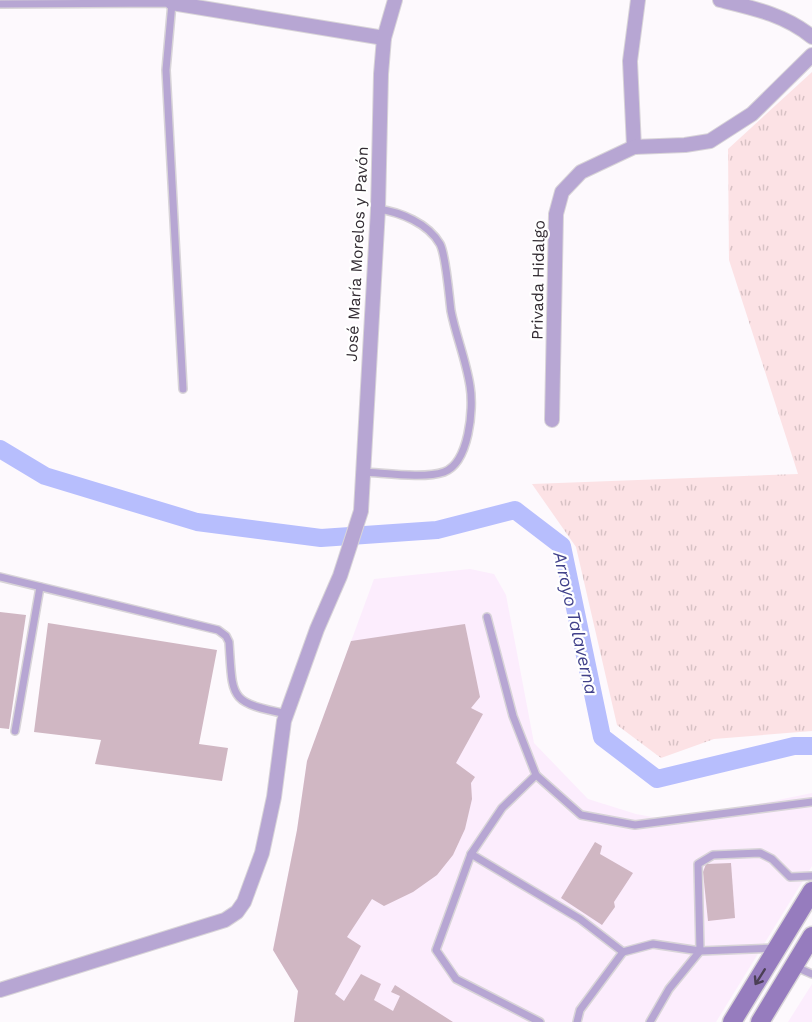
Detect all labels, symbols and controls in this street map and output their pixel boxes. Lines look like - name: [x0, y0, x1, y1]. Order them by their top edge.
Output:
- street label: José María Morelos y Pavón: [342, 146, 372, 362]
- street label: Privada Hidalgo: [527, 220, 549, 340]
- water label: Arroyo Talaverna: [549, 549, 603, 696]
- one-way arrow: [753, 968, 765, 985]

